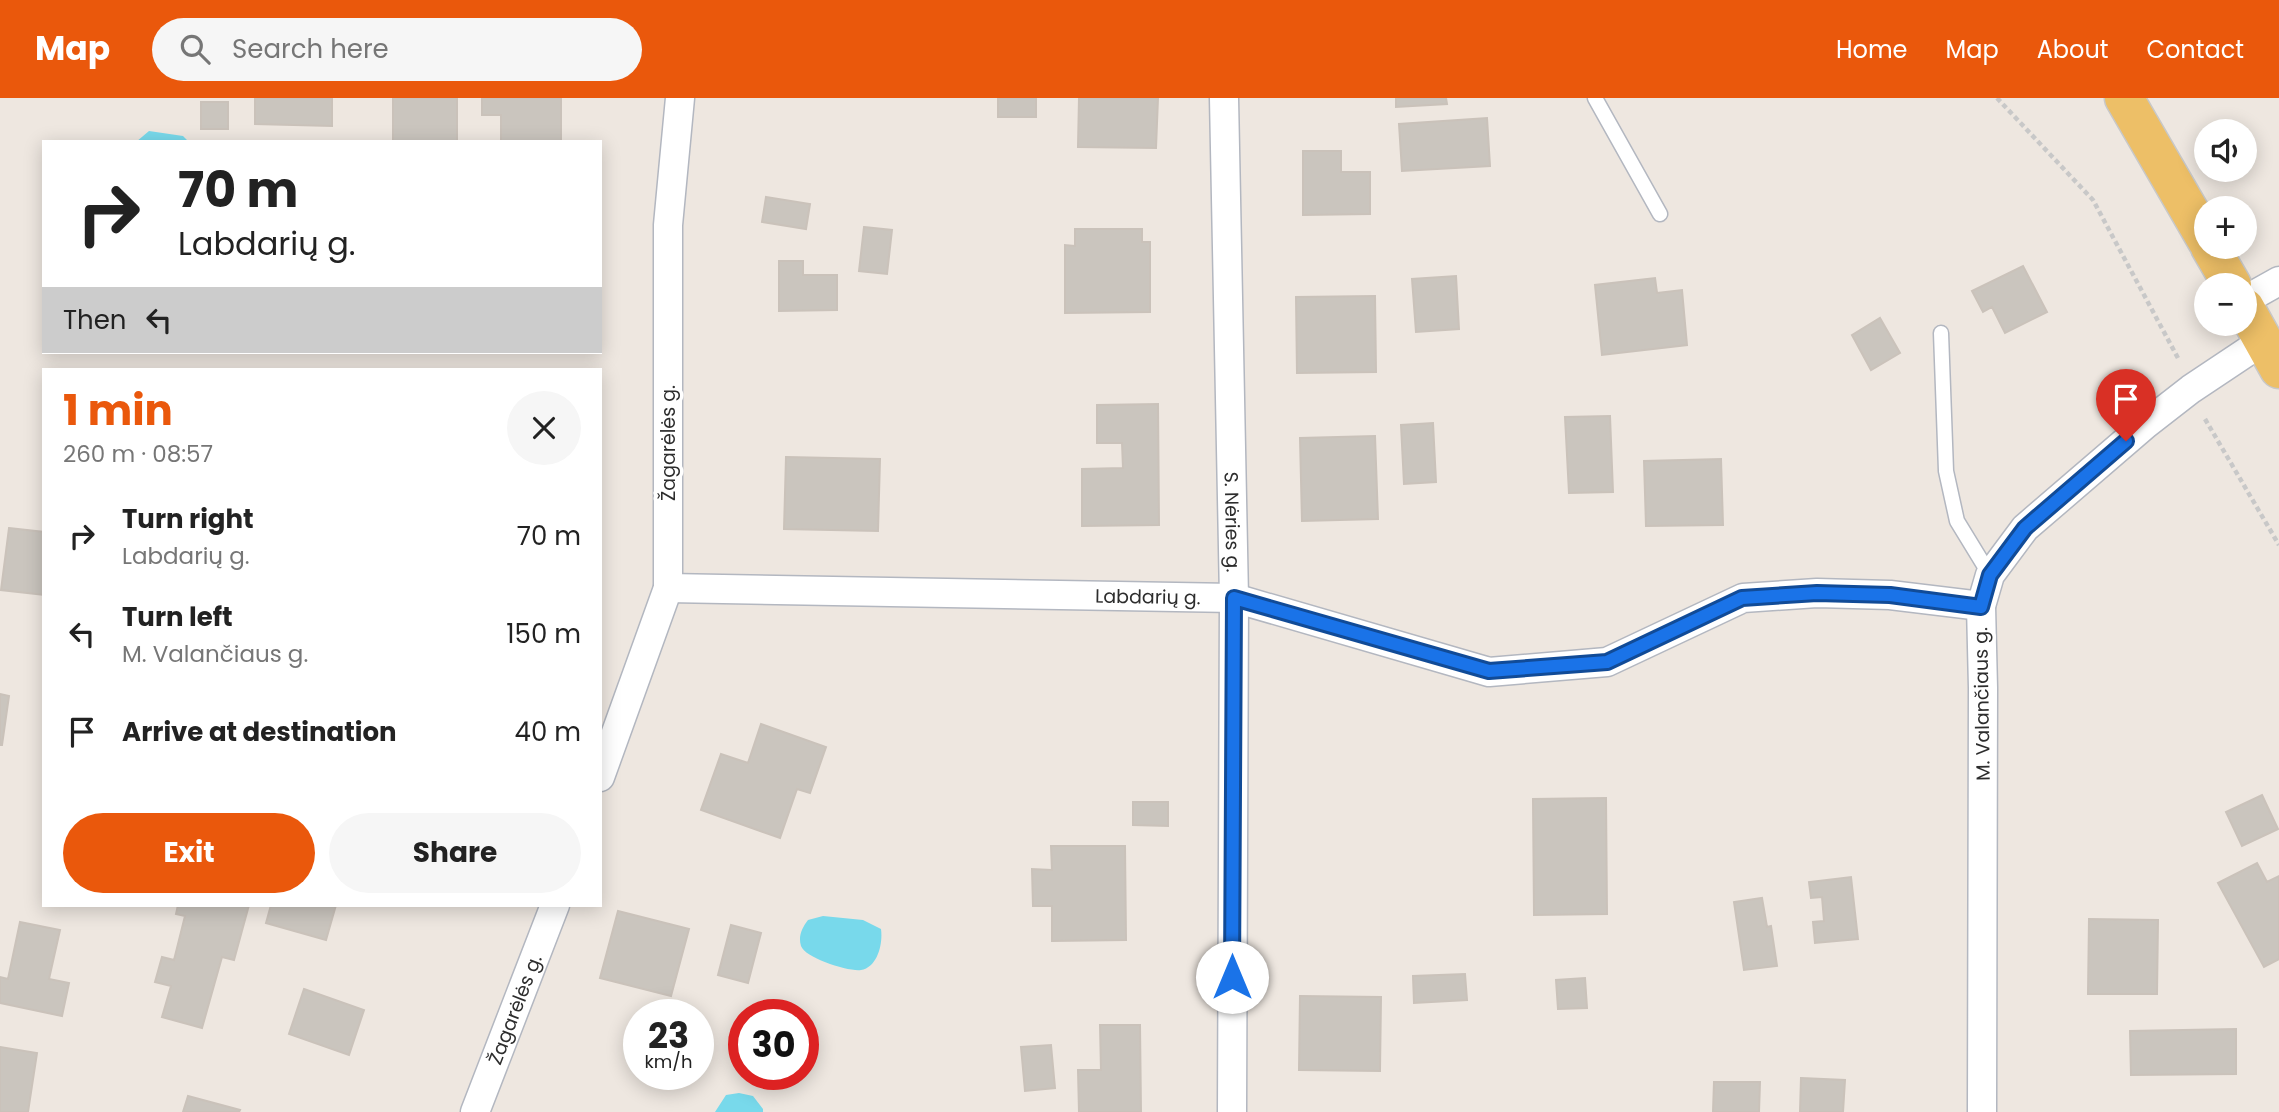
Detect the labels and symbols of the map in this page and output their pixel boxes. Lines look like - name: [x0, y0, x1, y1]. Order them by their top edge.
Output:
- pin: [2096, 369, 2156, 441]
- street label: Žagarėlės g.: [655, 385, 682, 501]
- street label: S. Nėries g.: [1218, 471, 1247, 573]
- street label: Labdarių g.: [1095, 582, 1201, 611]
- street label: M. Valančiaus g.: [1967, 627, 1997, 781]
- position arrow: [1195, 940, 1269, 1014]
- street label: Žagarėlės g.: [481, 950, 548, 1068]
- speed limit sign: 30: [728, 999, 819, 1090]

